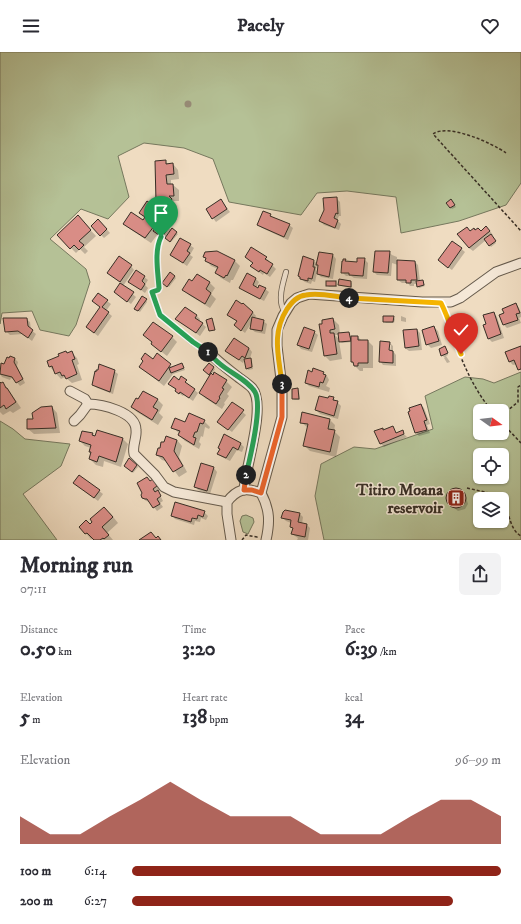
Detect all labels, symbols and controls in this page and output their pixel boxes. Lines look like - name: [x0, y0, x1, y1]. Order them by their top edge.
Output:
- icon: menu: [20, 15, 42, 37]
- text: Pacely: [237, 15, 284, 37]
- icon: heart: [479, 15, 501, 37]
- pin: [144, 196, 178, 237]
- icon: arrive: [150, 202, 172, 224]
- pin: 4: [339, 288, 359, 308]
- text: 4: [346, 291, 352, 305]
- pin: [444, 313, 478, 354]
- icon: check: [450, 319, 472, 341]
- pin: 1: [198, 342, 218, 362]
- text: 1: [206, 345, 210, 359]
- pin: 3: [272, 374, 292, 394]
- text: 3: [280, 377, 284, 391]
- north arrow: [473, 404, 509, 440]
- map controls: [473, 404, 509, 528]
- button: locate: [473, 448, 509, 484]
- pin: 2: [236, 465, 256, 485]
- text: 2: [243, 468, 249, 482]
- place label: Titiro Moana reservoir: [355, 480, 444, 518]
- building icon: Titiro Moana reservoir: [446, 488, 466, 508]
- button: layers: [473, 492, 509, 528]
- text: Morning run: [20, 552, 133, 579]
- button: share: [459, 553, 501, 595]
- text: 07:11: [20, 581, 47, 597]
- text: Distance: [20, 623, 58, 637]
- text: Time: [182, 623, 206, 637]
- text: Pace: [345, 623, 365, 637]
- text: 0.50: [20, 637, 56, 662]
- text: 3:20: [182, 637, 216, 662]
- text: 6:39: [345, 637, 378, 662]
- text: km: [56, 645, 72, 659]
- text: /km: [378, 645, 397, 659]
- text: Elevation: [20, 691, 63, 705]
- text: Heart rate: [182, 691, 227, 705]
- text: kcal: [345, 691, 363, 705]
- text: 5: [20, 705, 30, 730]
- text: 138: [182, 705, 207, 730]
- text: 34: [345, 705, 364, 730]
- text: m: [30, 713, 41, 727]
- text: bpm: [207, 713, 228, 727]
- text: Elevation: [20, 752, 70, 768]
- text: 96–99 m: [455, 752, 501, 768]
- text: 100 m: [20, 863, 51, 879]
- text: 6:14: [84, 863, 106, 879]
- text: 200 m: [20, 893, 53, 909]
- text: 6:27: [84, 893, 107, 909]

